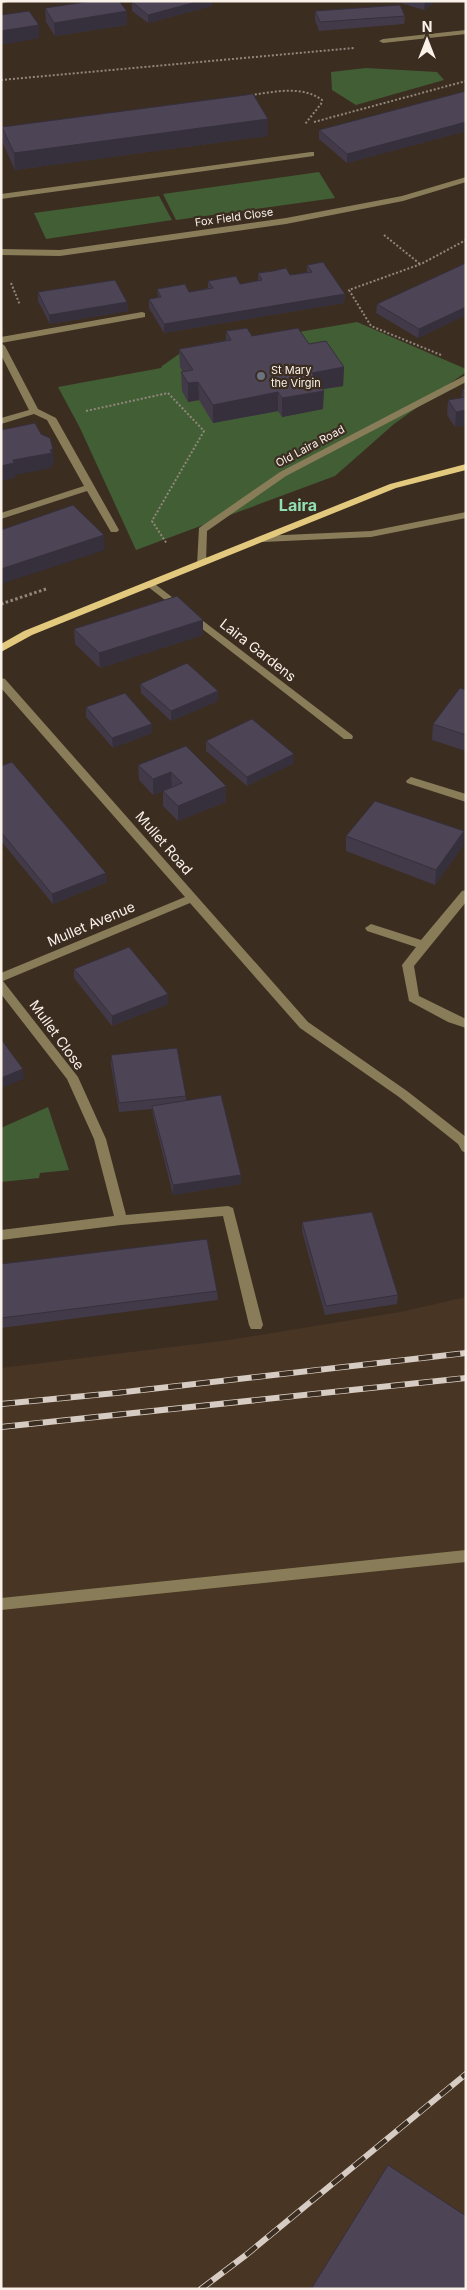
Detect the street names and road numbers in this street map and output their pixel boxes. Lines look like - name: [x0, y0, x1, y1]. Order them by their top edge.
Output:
- street label: Fox Field Close: [194, 205, 274, 229]
- street label: Old Laira Road: [273, 422, 347, 470]
- street label: Laira Gardens: [217, 615, 300, 685]
- street label: Mullet Road: [132, 808, 196, 878]
- street label: Mullet Avenue: [44, 897, 137, 950]
- street label: Mullet Close: [26, 997, 88, 1073]

